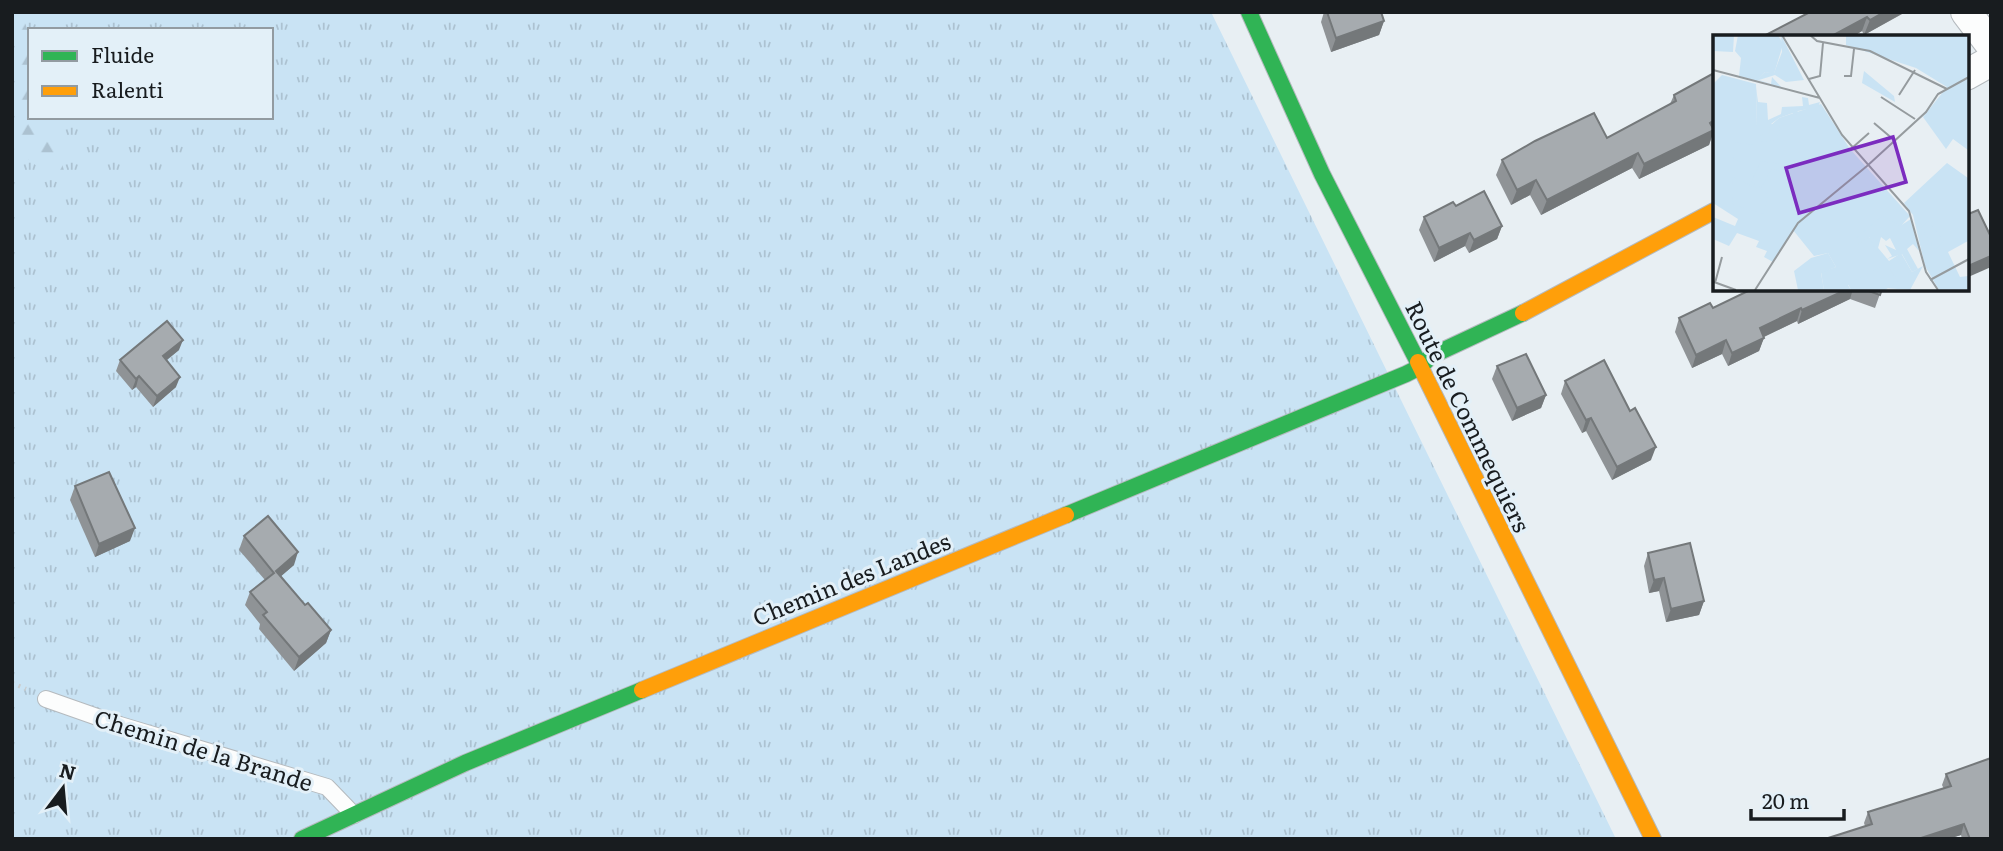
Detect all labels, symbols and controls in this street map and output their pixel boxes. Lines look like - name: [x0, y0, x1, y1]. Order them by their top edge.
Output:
- legend: [28, 28, 273, 119]
- inset map: [1713, 35, 1968, 290]
- text: Fluide: [91, 38, 154, 69]
- text: Ralenti: [91, 73, 164, 104]
- street label: Route de Commequiers: [1398, 295, 1540, 537]
- street label: Chemin des Landes: [747, 523, 955, 633]
- street label: Chemin de la Brande: [91, 700, 317, 798]
- north arrow: [28, 753, 98, 823]
- text: N: [56, 755, 80, 786]
- scale bar: [1751, 778, 1844, 822]
- text: 20 m: [1762, 784, 1809, 815]

